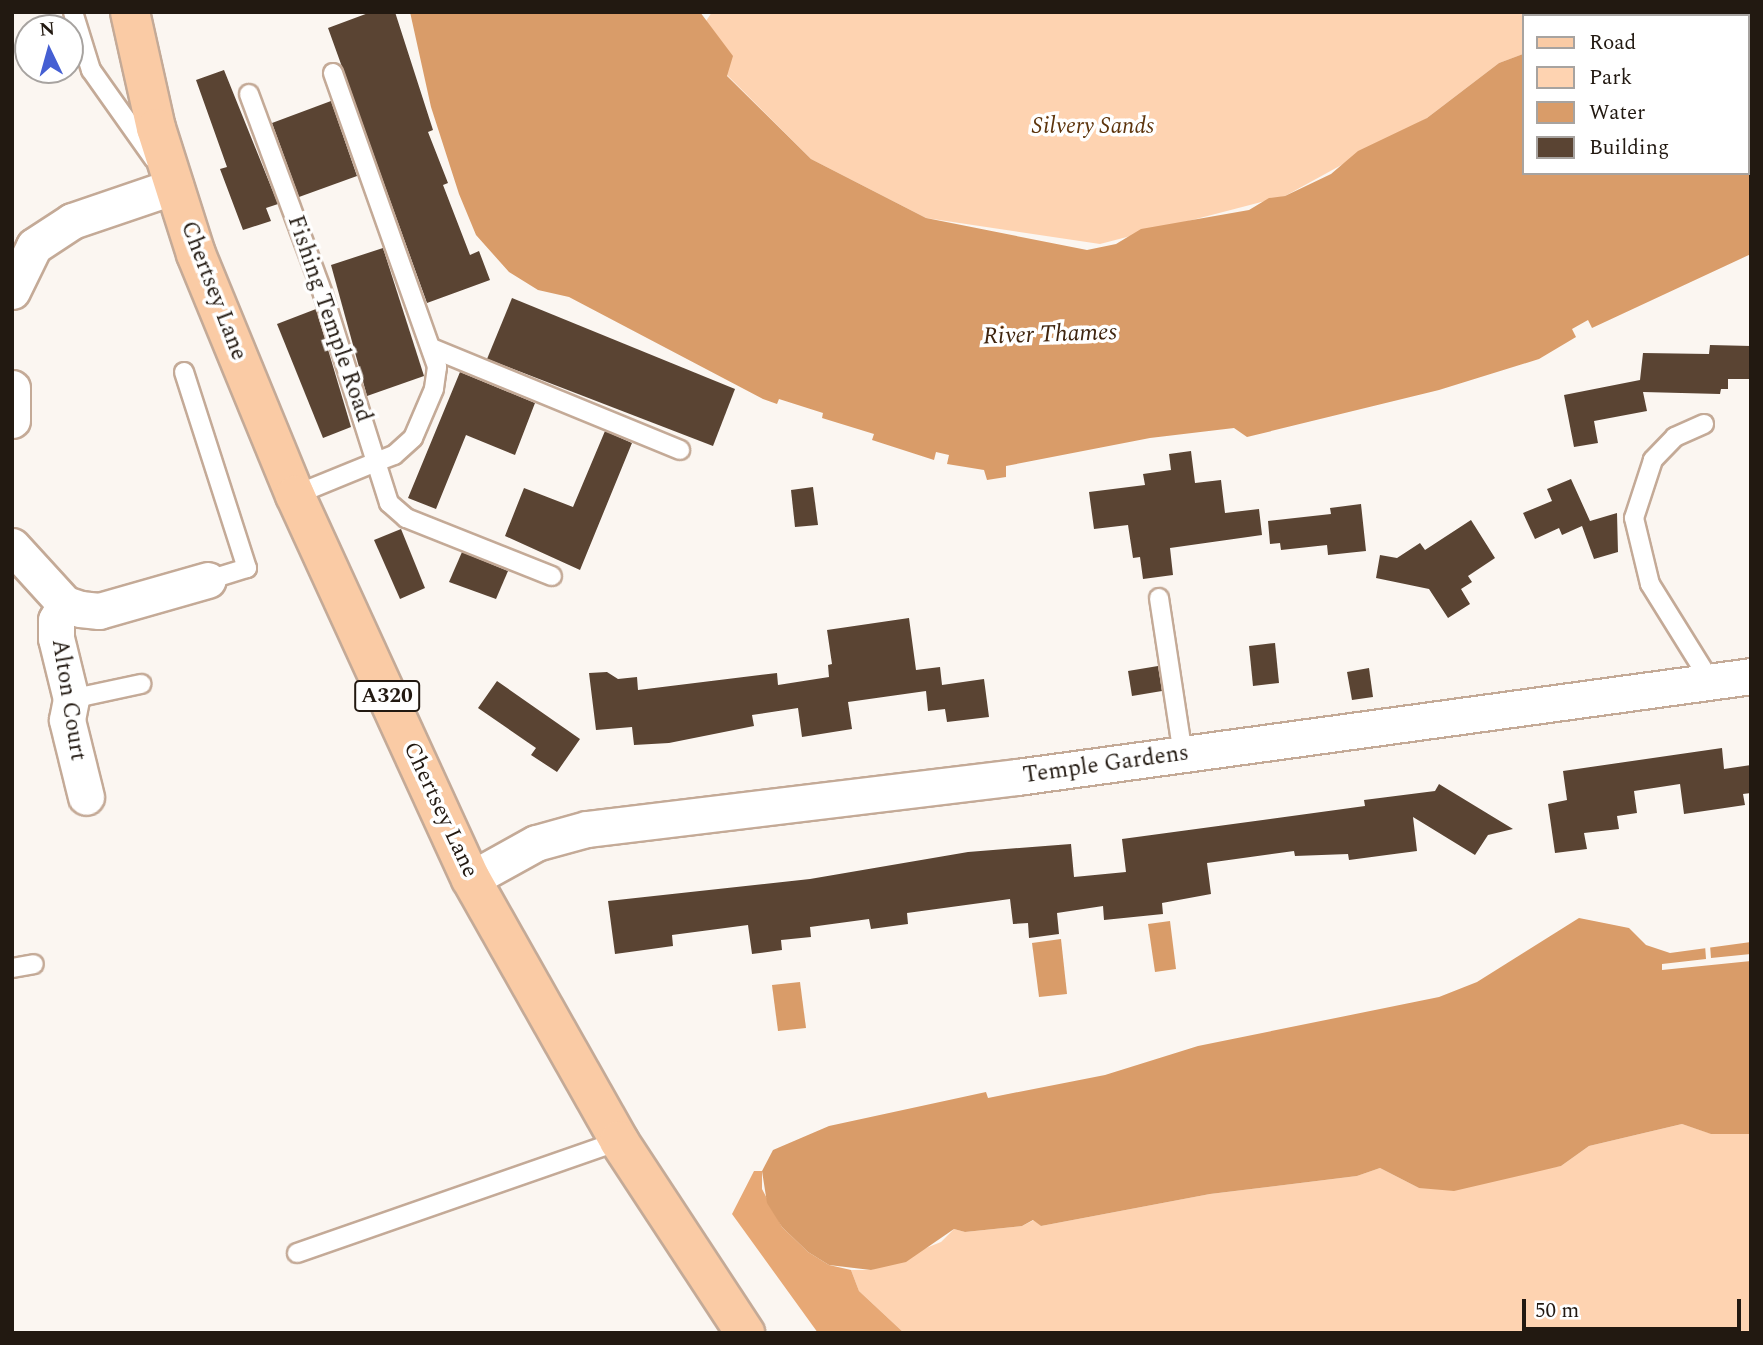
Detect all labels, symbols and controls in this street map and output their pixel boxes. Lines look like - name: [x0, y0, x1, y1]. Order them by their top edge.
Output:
- north arrow: [14, 14, 84, 84]
- text: N: [38, 14, 56, 45]
- legend: [1522, 14, 1749, 175]
- text: Road: [1589, 27, 1636, 59]
- text: Park: [1589, 62, 1632, 94]
- text: Water: [1589, 97, 1645, 129]
- park label: Silvery Sands: [1032, 113, 1154, 141]
- text: Building: [1589, 132, 1669, 164]
- street label: Fishing Temple Road: [281, 212, 377, 426]
- street label: Chertsey Lane: [174, 218, 252, 364]
- water label: River Thames: [983, 318, 1117, 352]
- street label: Alton Court: [45, 637, 91, 763]
- road number: A320: [354, 678, 420, 714]
- street label: Chertsey Lane: [397, 738, 483, 882]
- street label: Temple Gardens: [1021, 740, 1191, 790]
- scale bar: [1525, 1286, 1744, 1330]
- text: 50 m: [1535, 1295, 1579, 1327]

